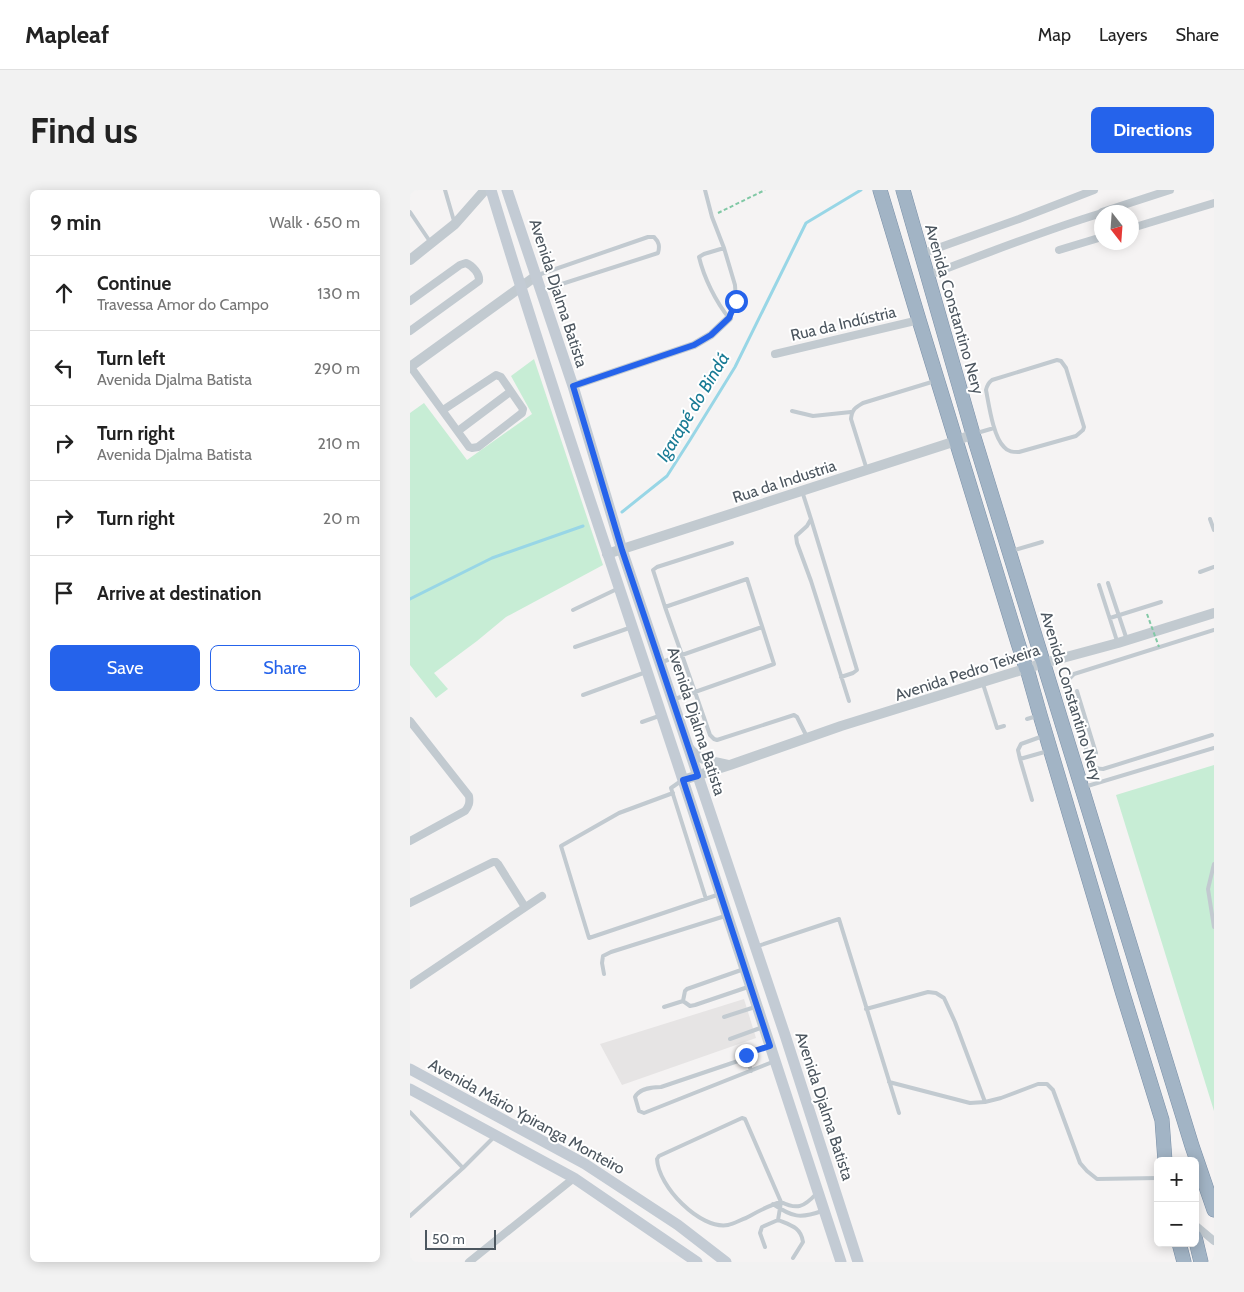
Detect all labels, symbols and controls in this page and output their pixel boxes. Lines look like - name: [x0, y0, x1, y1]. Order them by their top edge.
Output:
- text: Mapleaf: [25, 20, 109, 49]
- text: Map: [1038, 24, 1071, 46]
- text: Layers: [1099, 24, 1148, 46]
- text: Share: [1176, 24, 1219, 46]
- button: Directions: [1091, 107, 1214, 153]
- text: Find us: [30, 109, 138, 152]
- north arrow: [1094, 205, 1139, 250]
- text: 9 min: [50, 210, 101, 235]
- text: Walk · 650 m: [269, 213, 360, 232]
- street label: Avenida Djalma Batista: [526, 217, 592, 370]
- street label: Avenida Constantino Nery: [921, 222, 988, 396]
- text: Continue: [97, 272, 171, 295]
- icon: ahead: [50, 279, 78, 307]
- text: 130 m: [317, 284, 360, 303]
- route start: [725, 290, 748, 313]
- text: Travessa Amor do Campo: [97, 295, 269, 314]
- street label: Rua da Indústria: [789, 302, 898, 345]
- text: Turn left: [97, 347, 165, 370]
- water label: Igarapé do Bindá: [652, 348, 734, 466]
- icon: left: [50, 354, 78, 382]
- text: 290 m: [314, 359, 360, 378]
- text: Avenida Djalma Batista: [97, 370, 252, 389]
- text: Turn right: [97, 422, 175, 445]
- icon: right: [50, 429, 78, 457]
- text: 210 m: [318, 434, 360, 453]
- text: Avenida Djalma Batista: [97, 445, 252, 464]
- street label: Rua da Industria: [730, 456, 839, 507]
- icon: right: [50, 504, 78, 532]
- text: Turn right: [97, 507, 175, 530]
- text: 20 m: [323, 509, 360, 528]
- icon: arrive: [50, 579, 78, 607]
- text: Arrive at destination: [97, 582, 261, 605]
- street label: Avenida Constantino Nery: [1037, 609, 1106, 783]
- street label: Avenida Pedro Teixeira: [892, 640, 1042, 705]
- button: Save: [50, 645, 200, 691]
- button: Share: [210, 645, 360, 691]
- street label: Avenida Djalma Batista: [664, 645, 730, 798]
- street label: Avenida Djalma Batista: [792, 1030, 858, 1183]
- route end: [735, 1044, 758, 1067]
- street label: Avenida Mário Ypiranga Monteiro: [425, 1055, 628, 1178]
- map controls: [1154, 1157, 1199, 1247]
- button: +: [1154, 1157, 1199, 1202]
- button: −: [1154, 1202, 1199, 1247]
- scale bar: [425, 1227, 496, 1250]
- text: 50 m: [432, 1230, 465, 1248]

